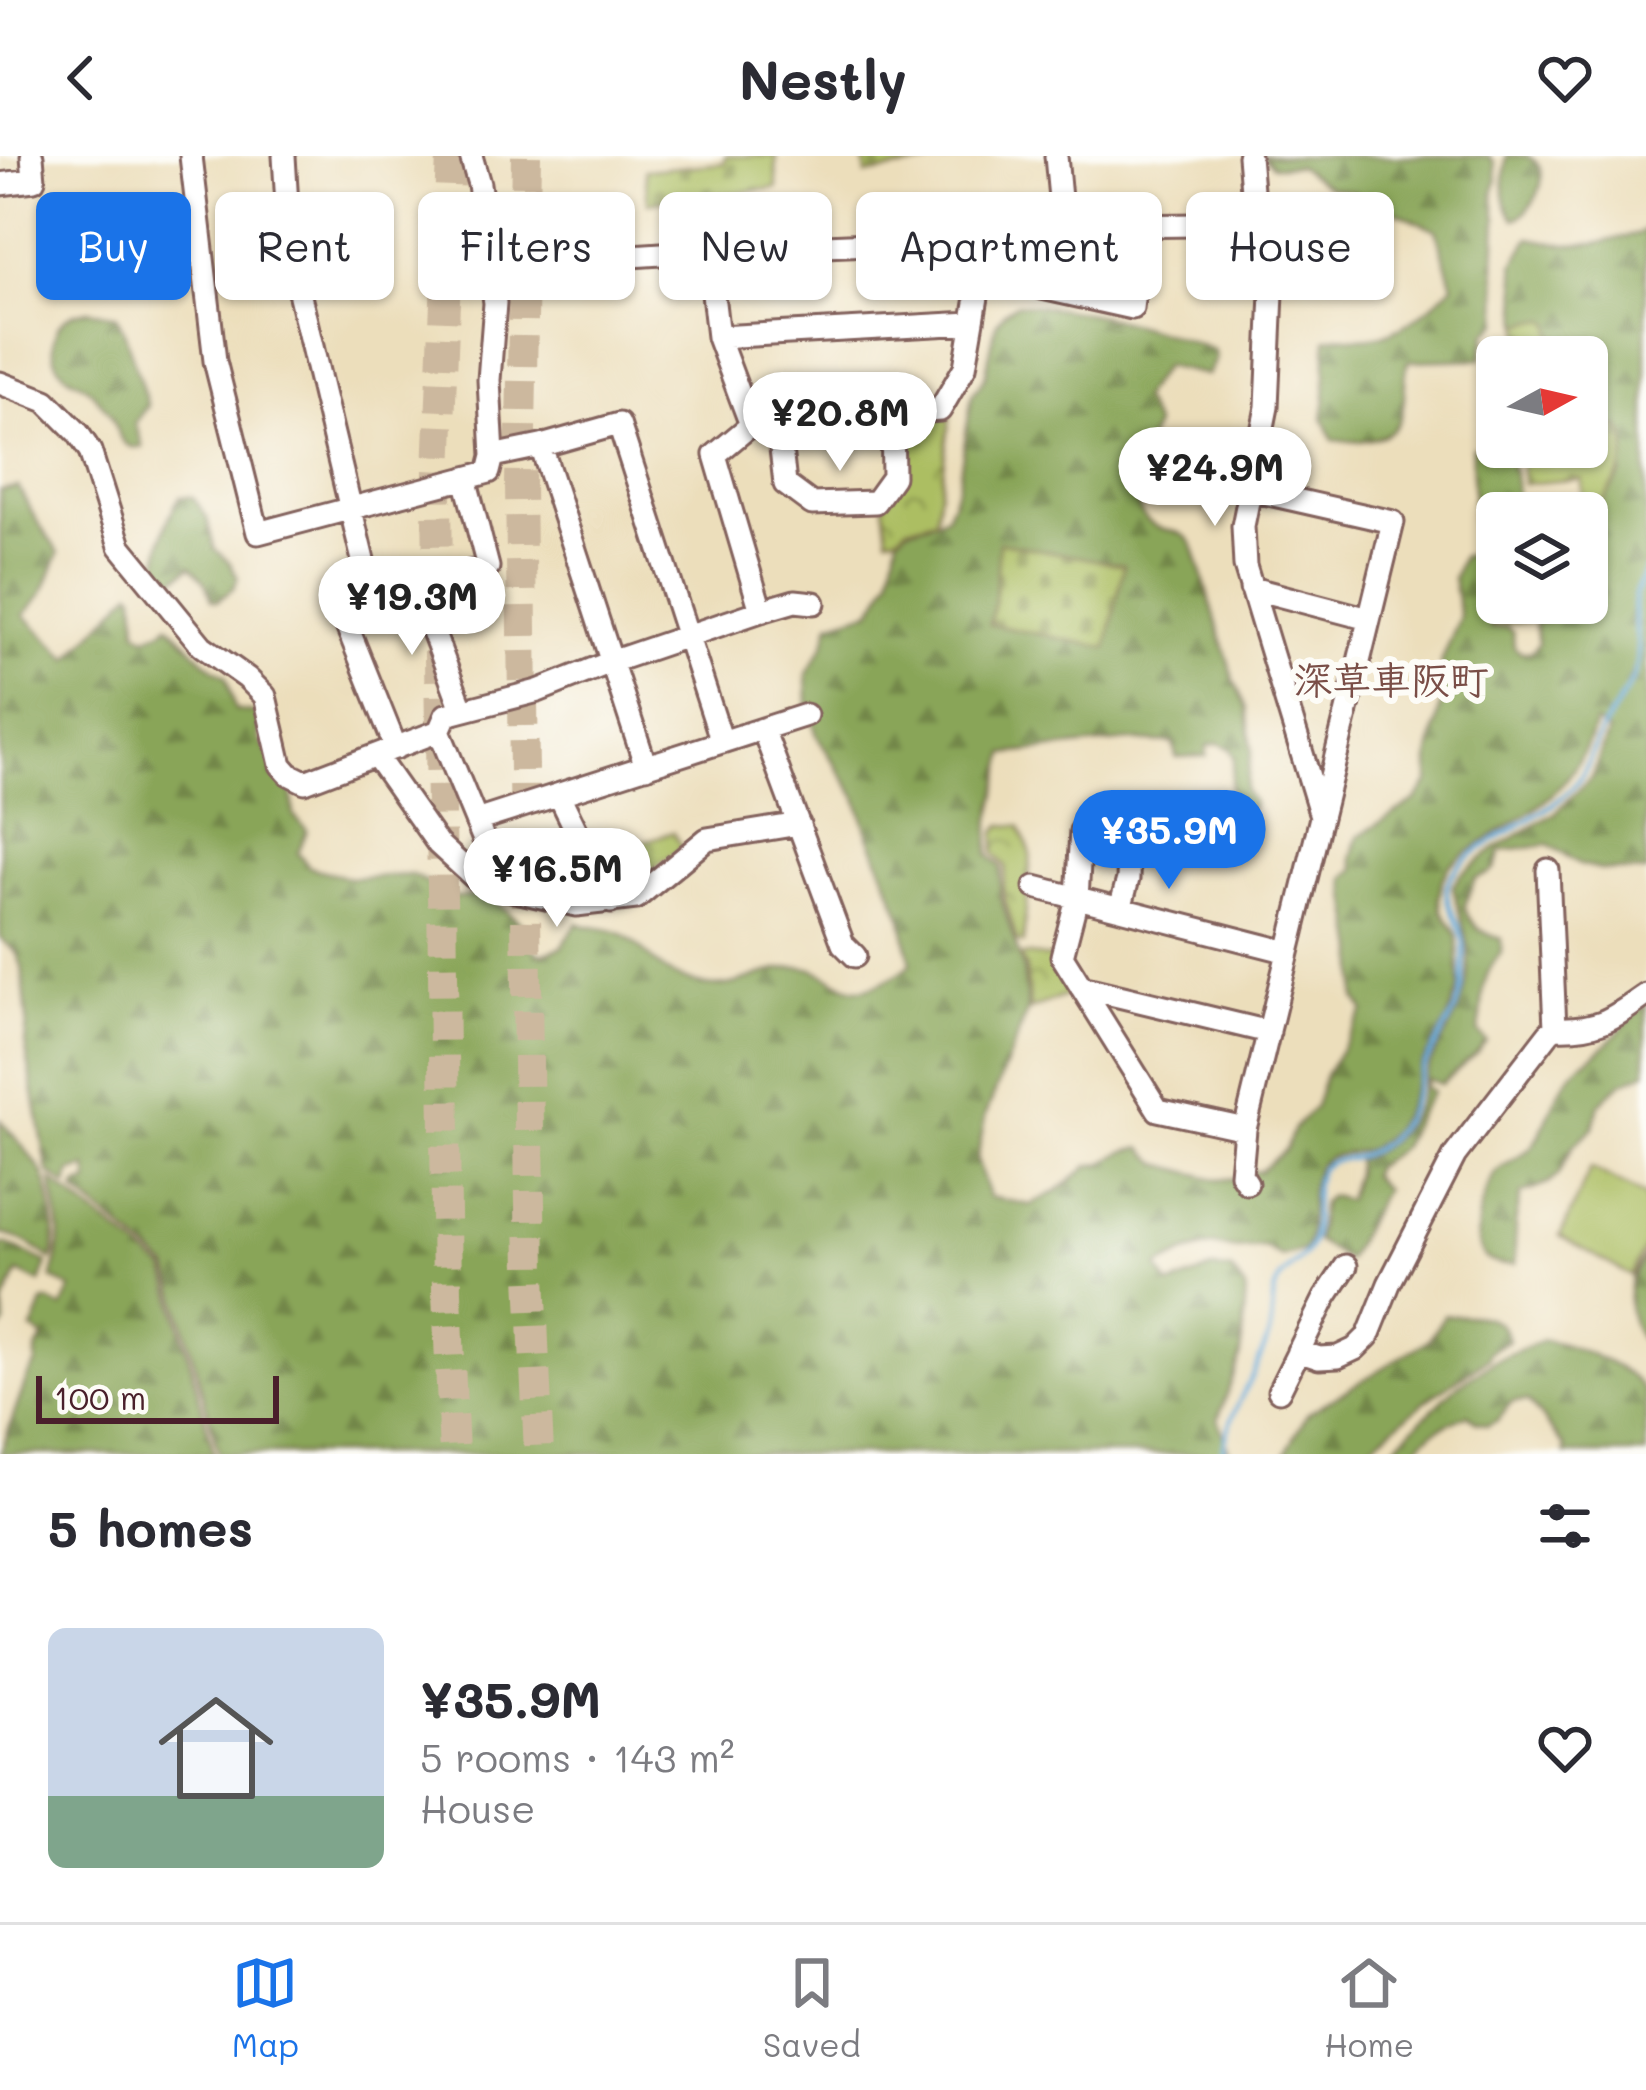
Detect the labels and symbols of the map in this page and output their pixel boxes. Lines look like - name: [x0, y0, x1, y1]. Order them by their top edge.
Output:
- north arrow: [1476, 336, 1608, 468]
- pin: ¥20.8M: [742, 372, 938, 474]
- pin: ¥24.9M: [1117, 427, 1313, 529]
- pin: ¥19.3M: [314, 556, 510, 658]
- district label: 深草車阪町: [1293, 653, 1489, 704]
- pin: ¥35.9M: [1071, 790, 1267, 892]
- pin: ¥16.5M: [459, 828, 655, 930]
- scale bar: [36, 1370, 279, 1423]

